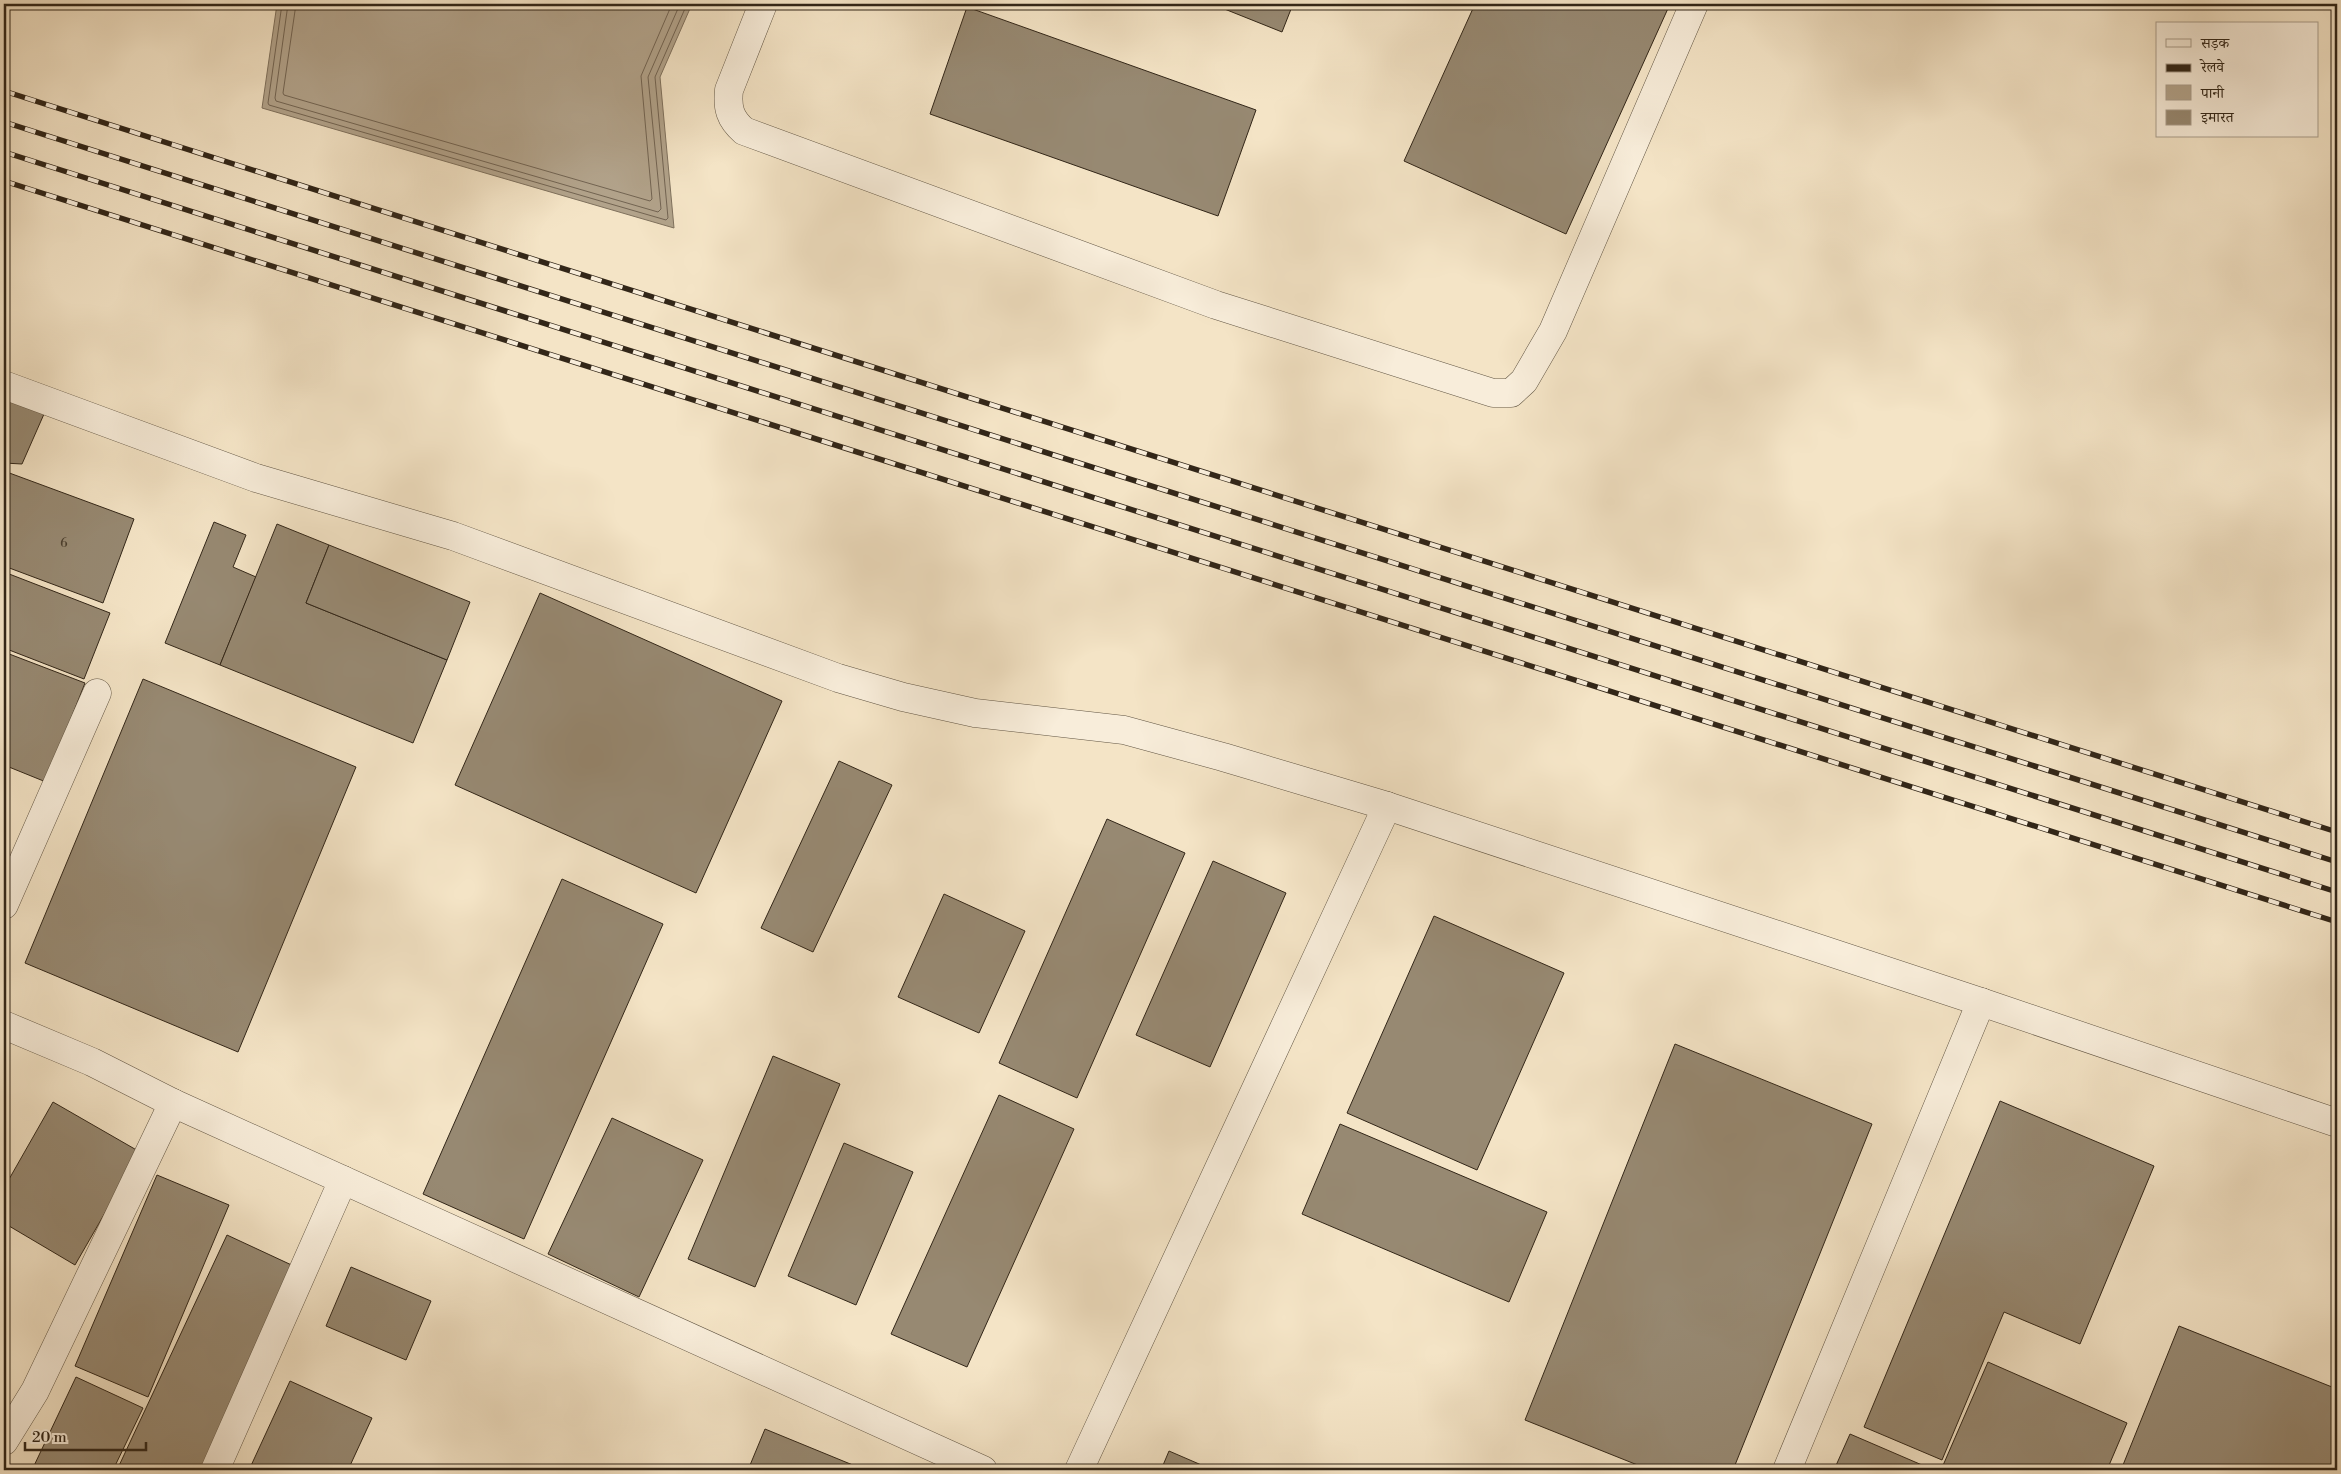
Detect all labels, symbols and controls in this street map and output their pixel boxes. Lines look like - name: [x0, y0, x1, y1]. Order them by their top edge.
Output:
- legend: [2156, 22, 2318, 138]
- text: सड़क: [2200, 34, 2230, 53]
- text: रेलवे: [2199, 58, 2225, 77]
- text: पानी: [2200, 84, 2225, 103]
- text: इमारत: [2200, 108, 2235, 127]
- house number: 6: [60, 536, 68, 551]
- scale bar: [25, 1419, 146, 1451]
- text: 20 m: [32, 1428, 67, 1447]

